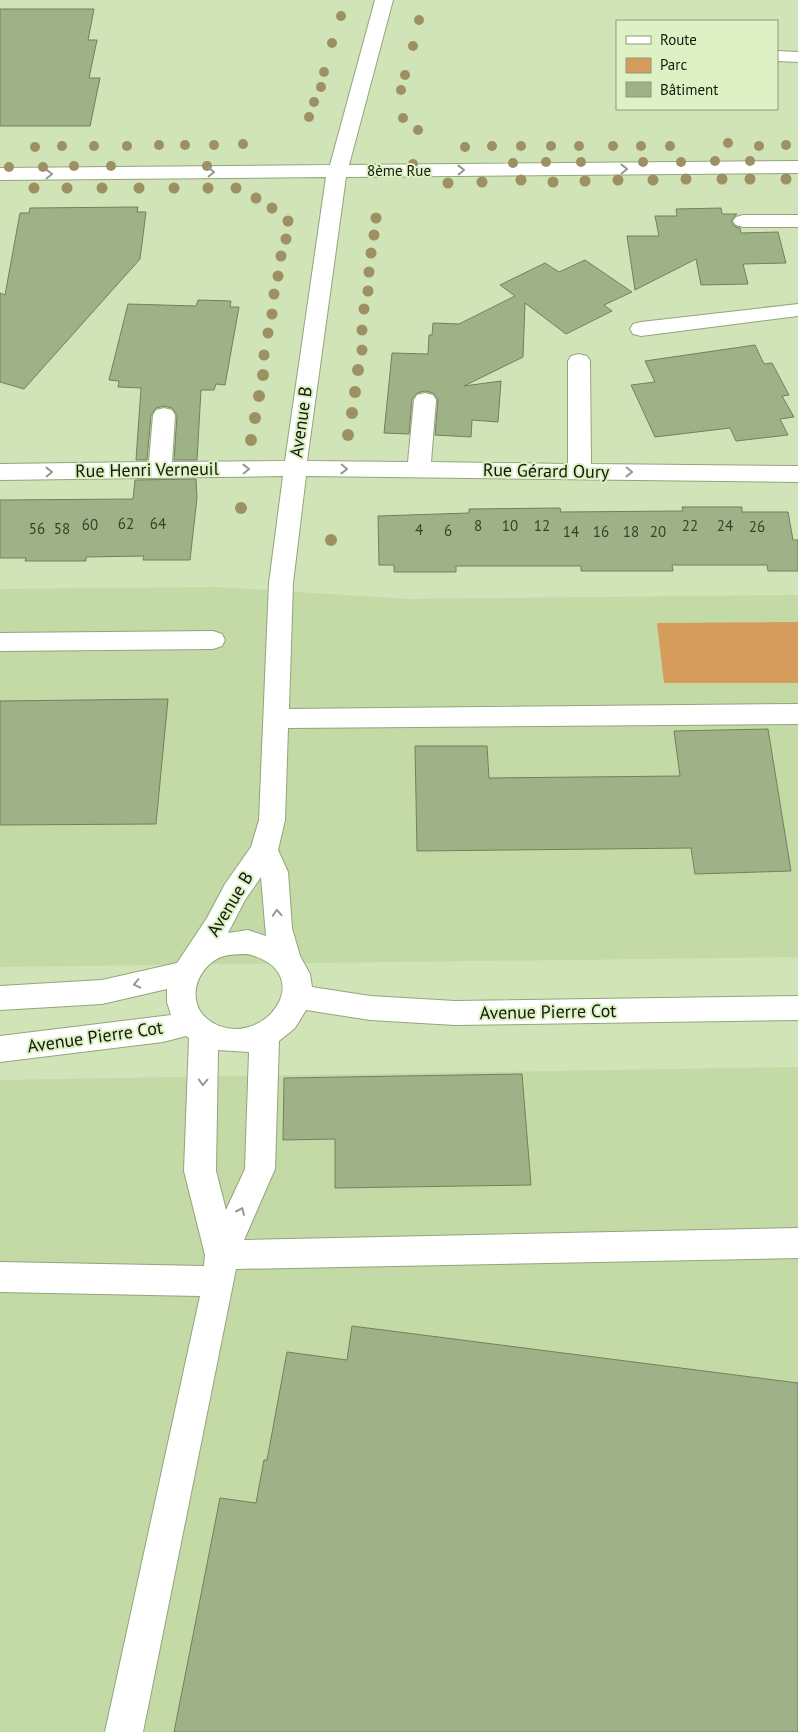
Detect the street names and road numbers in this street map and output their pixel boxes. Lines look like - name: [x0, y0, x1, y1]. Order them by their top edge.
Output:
- street label: 8ème Rue: [367, 161, 431, 180]
- street label: Avenue B: [284, 385, 317, 459]
- street label: Rue Henri Verneuil: [75, 457, 220, 482]
- street label: Rue Gérard Oury: [483, 458, 610, 483]
- street label: Avenue B: [201, 867, 258, 940]
- street label: Avenue Pierre Cot: [479, 999, 617, 1024]
- street label: Avenue Pierre Cot: [26, 1016, 164, 1057]

